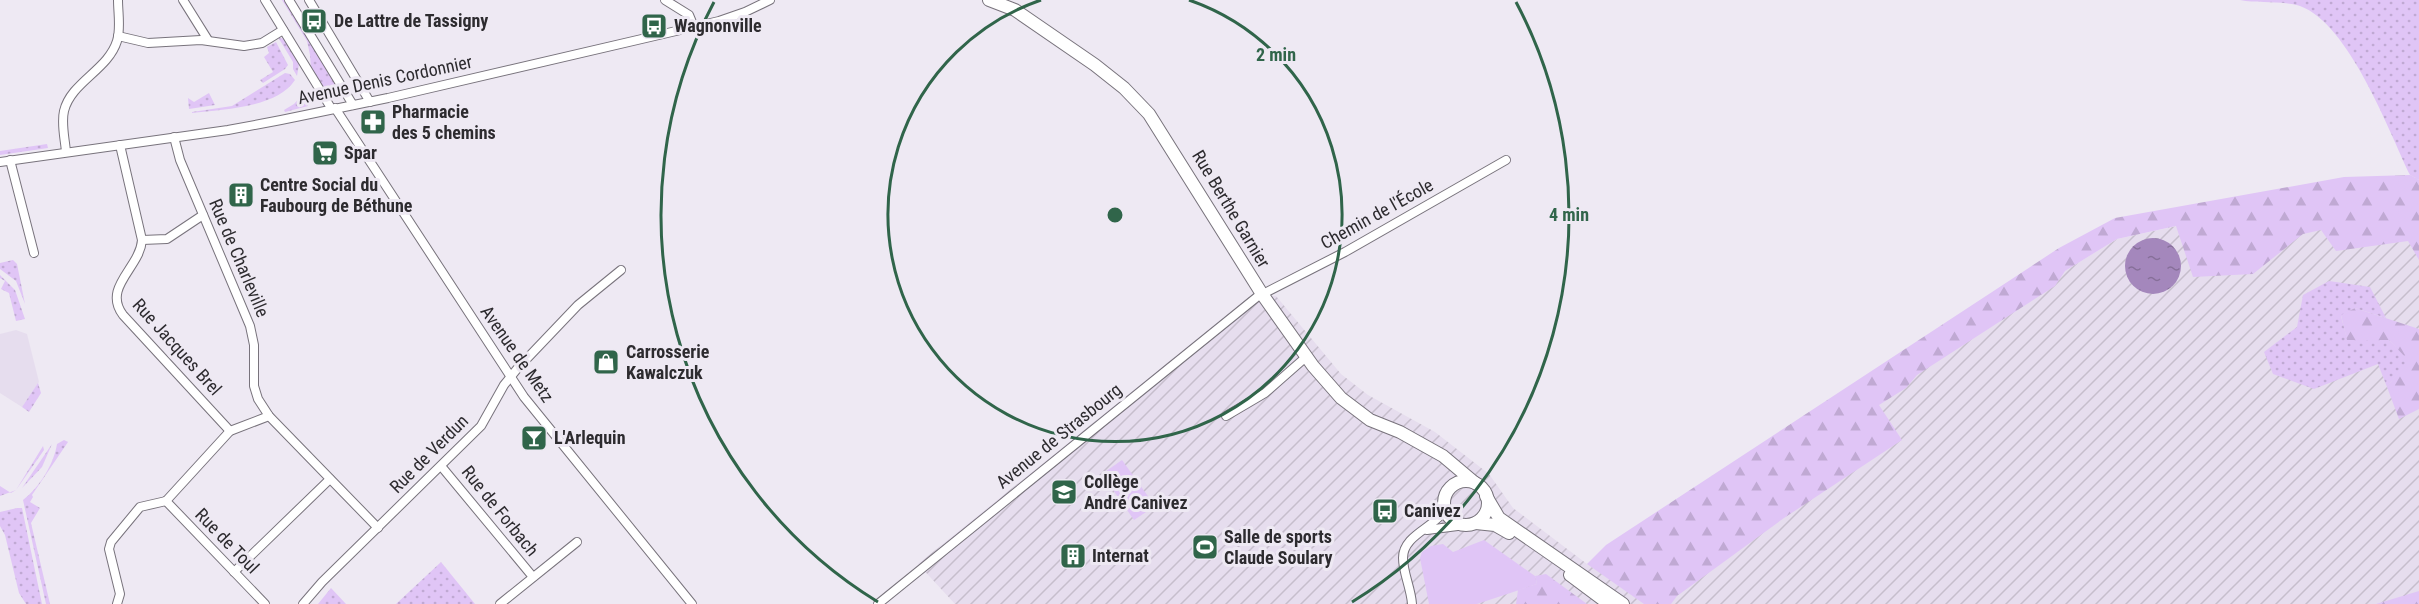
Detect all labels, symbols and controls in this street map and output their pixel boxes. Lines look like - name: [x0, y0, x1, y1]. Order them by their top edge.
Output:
- bus stop icon: De Lattre de Tassigny: [299, 6, 329, 36]
- place label: De Lattre de Tassigny: [334, 10, 488, 31]
- bus stop icon: Wagnonville: [639, 11, 669, 41]
- place label: Wagnonville: [674, 15, 762, 36]
- text: 2 min: [1256, 44, 1296, 65]
- street label: Avenue Denis Cordonnier: [296, 51, 475, 108]
- place label: Pharmacie des 5 chemins: [392, 101, 496, 143]
- pharmacy icon: Pharmacie des 5 chemins: [358, 107, 388, 137]
- supermarket icon: Spar: [310, 138, 340, 168]
- place label: Spar: [344, 142, 377, 163]
- street label: Rue Berthe Garnier: [1188, 146, 1275, 272]
- place label: Centre Social du Faubourg de Béthune: [260, 174, 413, 216]
- street label: Chemin de l'École: [1317, 174, 1437, 253]
- building icon: Centre Social du Faubourg de Béthune: [226, 180, 256, 210]
- street label: Rue de Charleville: [205, 196, 274, 320]
- text: 4 min: [1549, 204, 1589, 225]
- centre of rings: [1105, 205, 1125, 225]
- street label: Rue Jacques Brel: [129, 294, 226, 399]
- street label: Avenue de Metz: [476, 302, 558, 406]
- place label: Carrosserie Kawalczuk: [626, 341, 710, 383]
- shop icon: Carrosserie Kawalczuk: [591, 347, 621, 377]
- street label: Avenue de Strasbourg: [992, 379, 1125, 493]
- street label: Rue de Verdun: [385, 410, 472, 497]
- bar icon: L'Arlequin: [519, 423, 549, 453]
- place label: L'Arlequin: [554, 427, 626, 448]
- street label: Rue de Forbach: [458, 461, 543, 560]
- place label: Collège André Canivez: [1084, 471, 1188, 513]
- school or university icon: Collège André Canivez: [1049, 477, 1079, 507]
- bus stop icon: Canivez: [1370, 496, 1400, 526]
- place label: Canivez: [1404, 500, 1461, 521]
- street label: Rue de Toul: [191, 504, 264, 578]
- place label: Salle de sports Claude Soulary: [1224, 526, 1332, 568]
- sports icon: Salle de sports Claude Soulary: [1190, 532, 1220, 562]
- building icon: Internat: [1058, 541, 1088, 571]
- place label: Internat: [1092, 545, 1149, 566]

